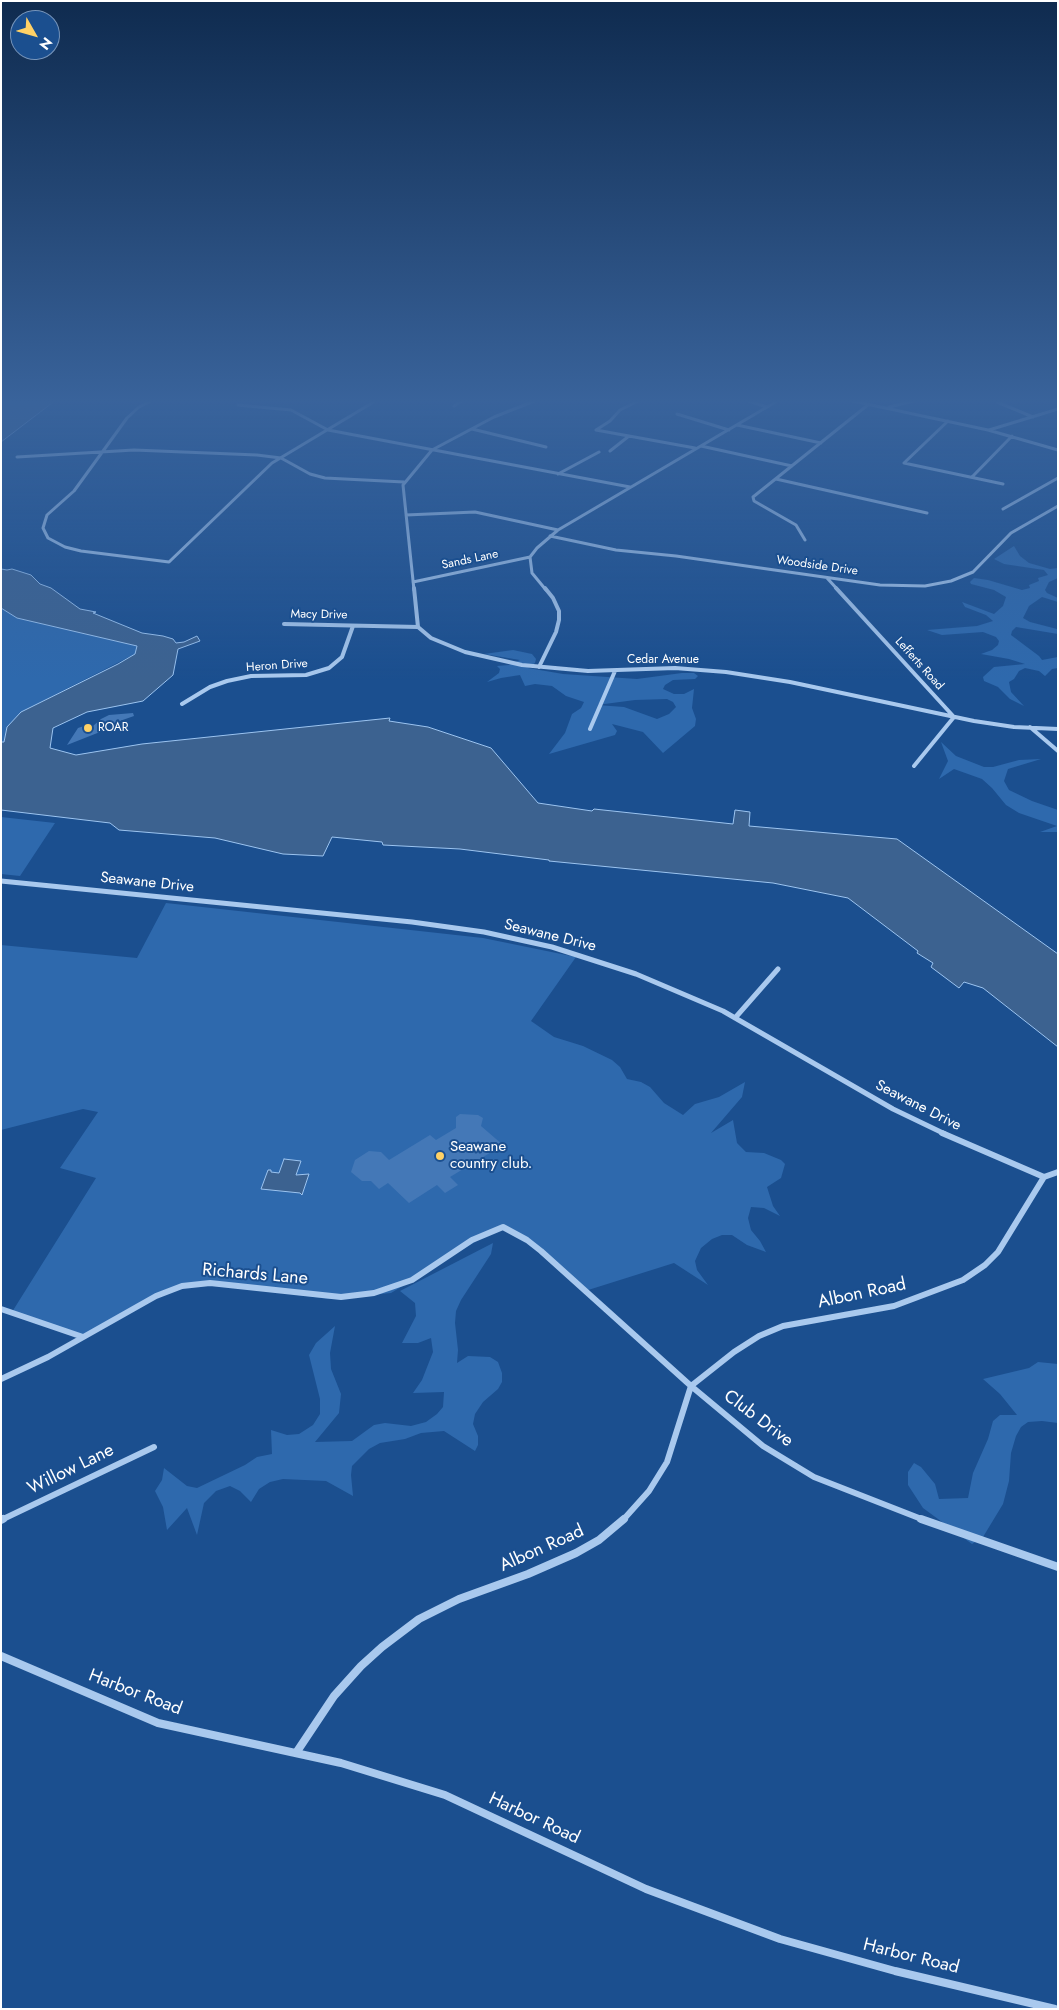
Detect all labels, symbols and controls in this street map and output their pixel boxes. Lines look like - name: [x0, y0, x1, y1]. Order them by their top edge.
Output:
- north arrow: [10, 10, 60, 60]
- text: N: [35, 33, 57, 54]
- street label: Sands Lane: [440, 547, 500, 573]
- street label: Woodside Drive: [775, 553, 859, 579]
- street label: Macy Drive: [290, 607, 348, 623]
- street label: Lefferts Road: [892, 635, 946, 693]
- street label: Cedar Avenue: [627, 653, 699, 667]
- street label: Heron Drive: [246, 657, 308, 675]
- place label: ROAR: [98, 721, 128, 735]
- marker: ROAR: [82, 722, 94, 734]
- street label: Seawane Drive: [99, 869, 195, 897]
- street label: Seawane Drive: [502, 916, 598, 956]
- street label: Seawane Drive: [872, 1077, 964, 1135]
- place label: Seawane country club.: [450, 1138, 532, 1173]
- marker: Seawane country club.: [434, 1150, 446, 1162]
- street label: Richards Lane: [201, 1260, 309, 1290]
- street label: Albon Road: [816, 1274, 908, 1314]
- street label: Club Drive: [719, 1386, 797, 1452]
- street label: Willow Lane: [24, 1440, 118, 1500]
- street label: Albon Road: [497, 1521, 587, 1577]
- street label: Harbor Road: [85, 1665, 185, 1721]
- street label: Harbor Road: [485, 1788, 583, 1850]
- street label: Harbor Road: [861, 1935, 961, 1979]

